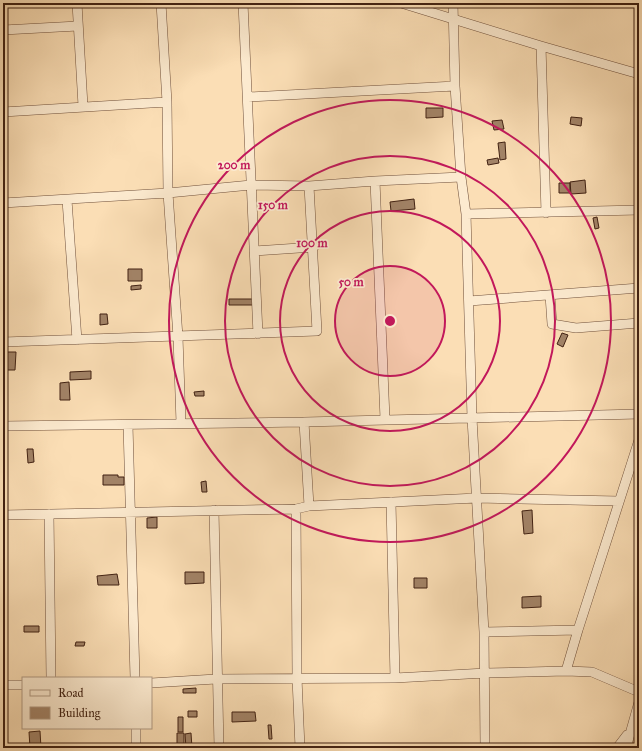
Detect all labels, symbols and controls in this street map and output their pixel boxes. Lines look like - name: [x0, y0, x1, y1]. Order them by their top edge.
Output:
- text: 200 m: [218, 158, 251, 172]
- text: 150 m: [258, 198, 289, 212]
- text: 100 m: [296, 236, 329, 250]
- text: 50 m: [338, 275, 365, 289]
- centre of rings: [383, 314, 397, 328]
- legend: [22, 677, 152, 729]
- text: Road: [58, 686, 84, 700]
- text: Building: [58, 706, 101, 721]

